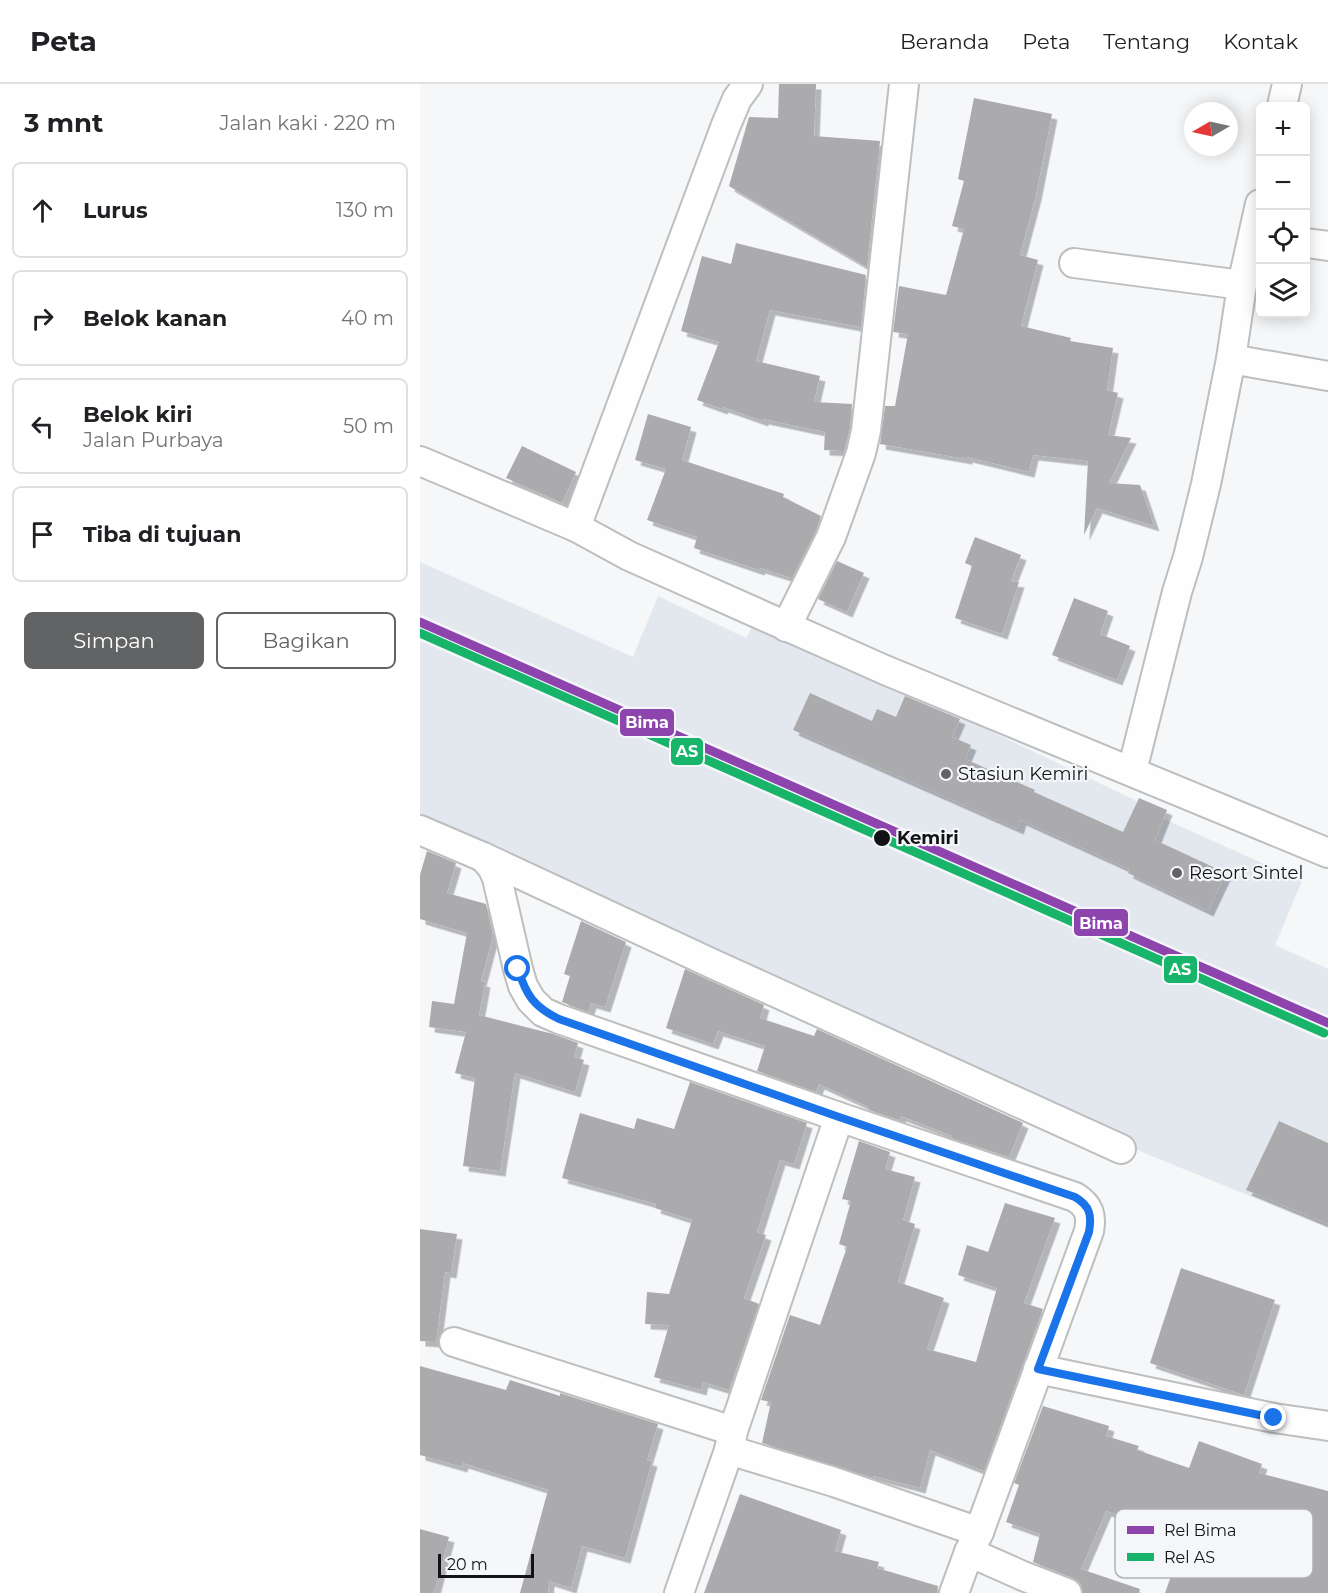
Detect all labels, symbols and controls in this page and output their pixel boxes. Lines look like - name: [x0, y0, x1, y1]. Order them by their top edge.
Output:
- text: Peta: [30, 24, 97, 58]
- text: Beranda: [900, 29, 989, 54]
- text: Peta: [1022, 29, 1070, 54]
- text: Tentang: [1103, 29, 1190, 54]
- text: Kontak: [1223, 29, 1298, 54]
- north arrow: [1184, 102, 1238, 156]
- map controls: [1256, 102, 1310, 318]
- button: +: [1256, 102, 1310, 156]
- text: 3 mnt: [24, 107, 103, 139]
- text: Jalan kaki · 220 m: [219, 111, 396, 135]
- button: −: [1256, 156, 1310, 210]
- icon: ahead: [26, 194, 59, 227]
- text: Lurus: [83, 197, 148, 224]
- text: 130 m: [336, 198, 394, 222]
- button: locate: [1256, 210, 1310, 264]
- button: layers: [1256, 264, 1310, 318]
- icon: right: [26, 302, 59, 335]
- text: Belok kanan: [83, 305, 227, 332]
- text: 40 m: [341, 306, 394, 330]
- text: Belok kiri: [83, 401, 192, 428]
- icon: left: [26, 410, 59, 443]
- text: 50 m: [343, 414, 394, 438]
- text: Jalan Purbaya: [83, 428, 224, 452]
- icon: arrive: [26, 518, 59, 551]
- text: Tiba di tujuan: [83, 521, 241, 548]
- button: Simpan: [24, 612, 204, 669]
- button: Bagikan: [216, 612, 396, 669]
- line badge: Bima: [619, 708, 675, 737]
- text: Bima: [625, 713, 669, 732]
- line badge: AS: [670, 737, 704, 766]
- text: AS: [675, 742, 698, 761]
- place label: Stasiun Kemiri: [958, 763, 1088, 785]
- marker: Stasiun Kemiri: [939, 767, 953, 781]
- place label: Kemiri: [897, 827, 959, 849]
- marker: Kemiri: [872, 828, 892, 848]
- place label: Resort Sintel: [1189, 862, 1303, 884]
- marker: Resort Sintel: [1170, 866, 1184, 880]
- line badge: Bima: [1073, 908, 1129, 937]
- text: Bima: [1079, 914, 1123, 933]
- route start: [504, 955, 530, 981]
- line badge: AS: [1163, 955, 1198, 984]
- text: AS: [1168, 960, 1191, 979]
- route end: [1260, 1404, 1286, 1430]
- legend: [1115, 1509, 1313, 1578]
- text: Rel Bima: [1164, 1521, 1237, 1540]
- text: Rel AS: [1164, 1548, 1215, 1567]
- scale bar: [438, 1551, 534, 1578]
- text: 20 m: [447, 1555, 488, 1574]

